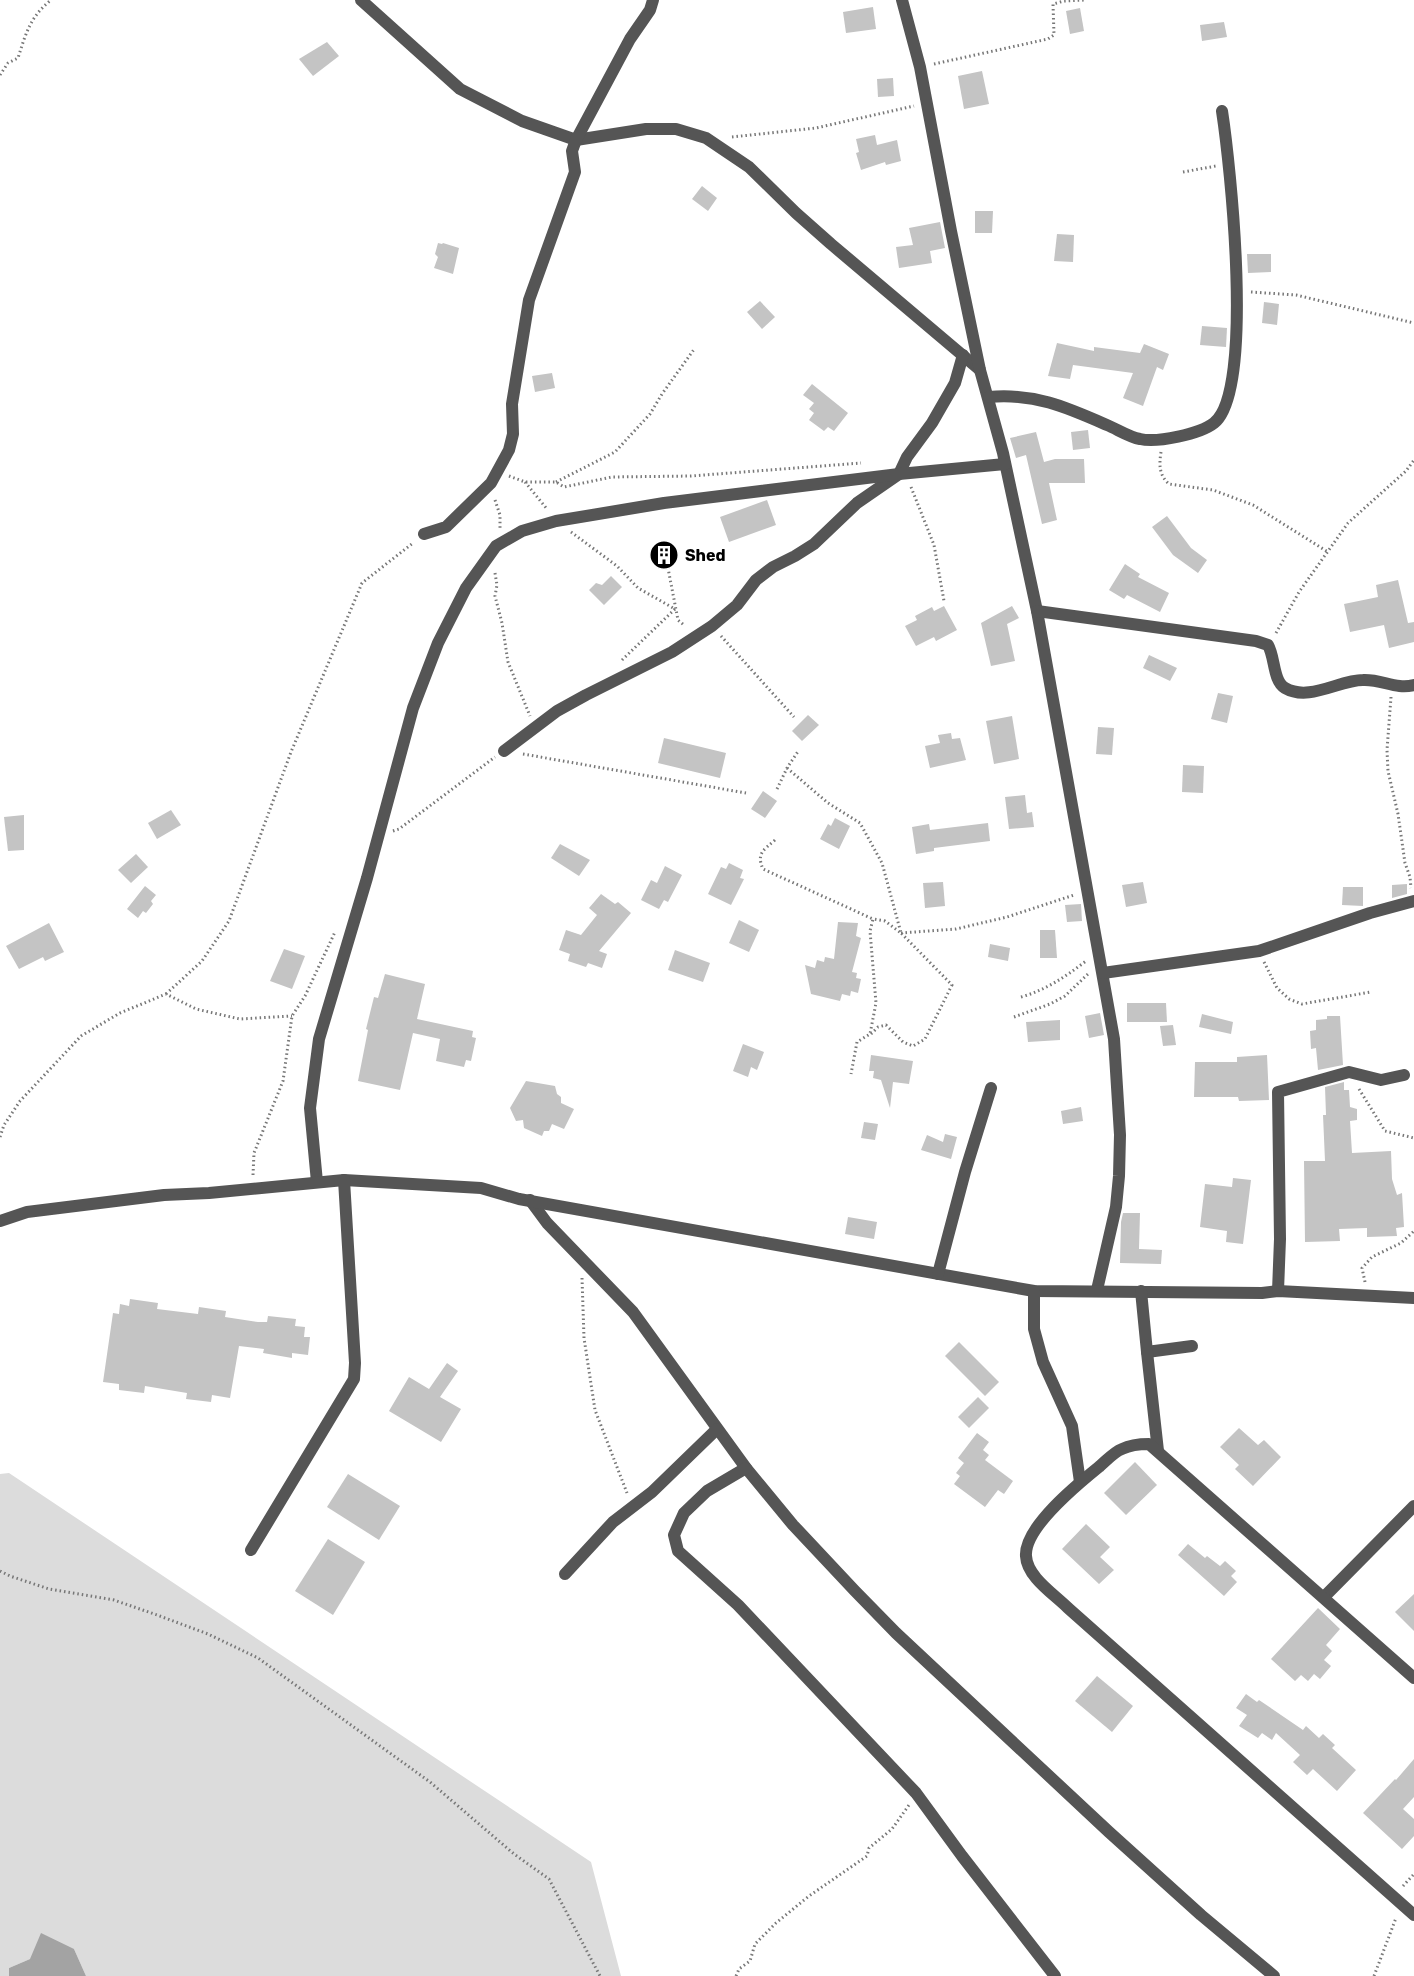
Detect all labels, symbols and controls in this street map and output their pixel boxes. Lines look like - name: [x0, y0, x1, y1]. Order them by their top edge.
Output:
- building icon: Shed: [648, 539, 680, 571]
- place label: Shed: [685, 546, 726, 565]

